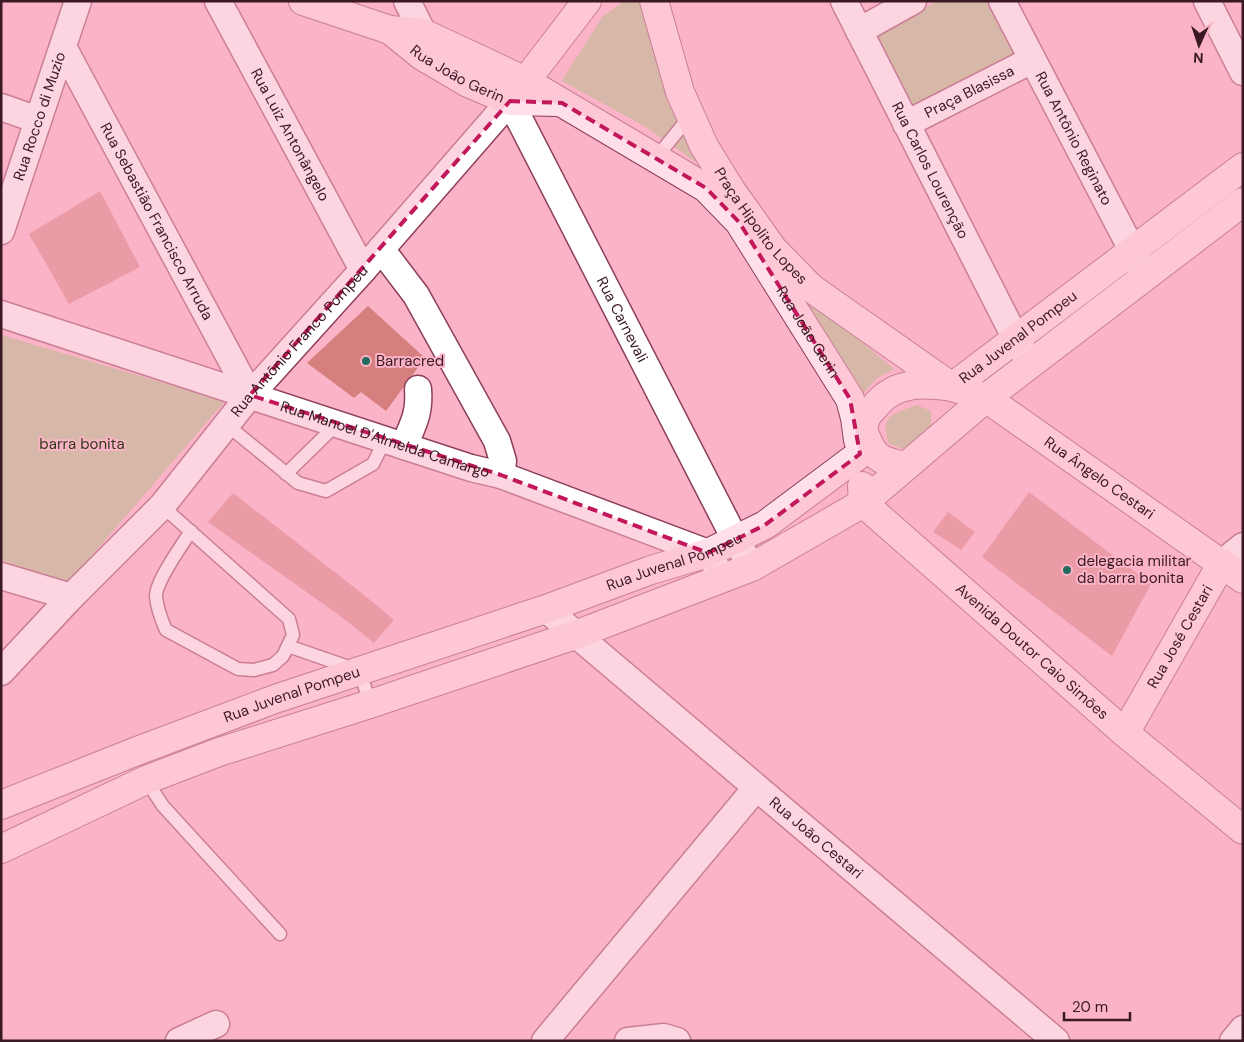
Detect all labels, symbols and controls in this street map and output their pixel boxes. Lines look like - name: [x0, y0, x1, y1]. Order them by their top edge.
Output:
- north arrow: [1174, 20, 1224, 70]
- street label: Rua João Gerin: [406, 40, 508, 108]
- street label: Rua Rocco di Muzio: [9, 49, 70, 183]
- text: N: [1193, 49, 1204, 67]
- street label: Praça Blasissa: [921, 61, 1018, 123]
- street label: Rua Luiz Antonângelo: [246, 65, 334, 205]
- street label: Rua Antônio Reginato: [1031, 68, 1117, 209]
- street label: Rua Carlos Lourenção: [887, 98, 973, 242]
- street label: Rua Sebastião Francisco Arruda: [96, 119, 218, 324]
- street label: Praça Hipolito Lopes: [710, 164, 812, 289]
- street label: Rua Antônio Franco Pompeu: [226, 261, 372, 421]
- street label: Rua Carnevali: [592, 273, 653, 366]
- street label: Rua João Gerin: [772, 282, 844, 382]
- street label: Rua Juvenal Pompeu: [955, 286, 1081, 388]
- place label: Barracred: [376, 351, 444, 371]
- marker: Barracred: [360, 355, 372, 367]
- street label: Rua Manoel D'Almeida Camargo: [278, 396, 492, 482]
- street label: Rua Ângelo Cestari: [1040, 432, 1159, 524]
- park label: barra bonita: [39, 434, 125, 454]
- street label: Rua Juvenal Pompeu: [604, 528, 745, 596]
- place label: delegacia militar da barra bonita: [1077, 551, 1192, 588]
- marker: delegacia militar da barra bonita: [1061, 564, 1073, 576]
- street label: Avenida Doutor Caio Simões: [951, 579, 1113, 724]
- street label: Rua José Cestari: [1143, 581, 1217, 692]
- street label: Rua Juvenal Pompeu: [221, 662, 362, 728]
- street label: Rua João Cestari: [765, 792, 867, 883]
- scale bar: [1064, 990, 1130, 1022]
- text: 20 m: [1072, 997, 1108, 1017]

